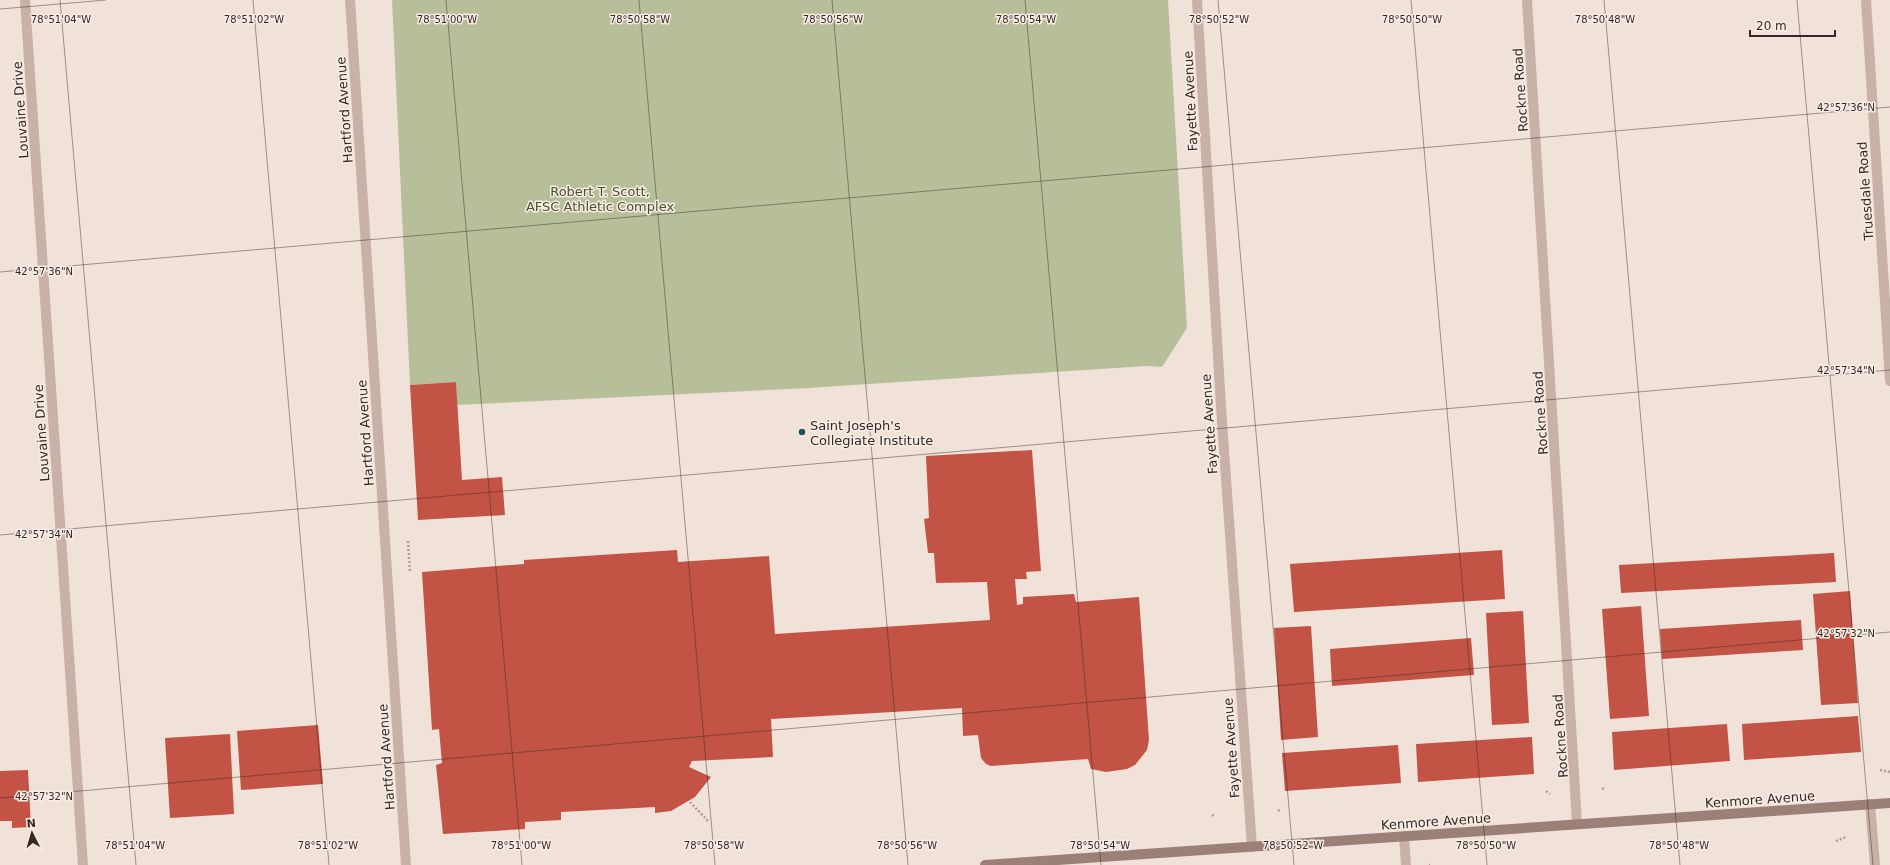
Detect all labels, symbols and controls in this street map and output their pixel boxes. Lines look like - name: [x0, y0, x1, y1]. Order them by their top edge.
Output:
- scale bar: [1750, 12, 1835, 38]
- text: 78°51'04"W: [31, 14, 91, 25]
- text: 78°51'02"W: [224, 14, 284, 25]
- text: 78°51'00"W: [417, 14, 477, 25]
- text: 78°50'58"W: [610, 14, 670, 25]
- text: 78°50'56"W: [803, 14, 863, 25]
- text: 78°50'54"W: [996, 14, 1056, 25]
- text: 78°50'52"W: [1189, 14, 1249, 25]
- text: 78°50'50"W: [1382, 14, 1442, 25]
- text: 78°50'48"W: [1575, 14, 1635, 25]
- text: 20 m: [1756, 19, 1787, 33]
- street label: Rockne Road: [1510, 48, 1531, 132]
- street label: Fayette Avenue: [1180, 50, 1201, 152]
- street label: Hartford Avenue: [333, 56, 356, 164]
- street label: Louvaine Drive: [10, 61, 31, 159]
- text: 42°57'36"N: [1817, 102, 1875, 113]
- street label: Truesdale Road: [1855, 141, 1877, 242]
- park label: Robert T. Scott, AFSC Athletic Complex: [526, 184, 674, 214]
- text: 42°57'36"N: [15, 266, 73, 277]
- text: 42°57'34"N: [1817, 365, 1875, 376]
- street label: Rockne Road: [1530, 371, 1551, 455]
- street label: Fayette Avenue: [1199, 373, 1220, 475]
- street label: Hartford Avenue: [354, 379, 377, 487]
- street label: Louvaine Drive: [31, 384, 52, 482]
- place label: Saint Joseph's Collegiate Institute: [810, 418, 933, 448]
- marker: Saint Joseph's Collegiate Institute: [797, 427, 807, 437]
- text: 42°57'34"N: [15, 529, 73, 540]
- text: 42°57'32"N: [1817, 628, 1875, 639]
- street label: Rockne Road: [1550, 694, 1571, 778]
- street label: Fayette Avenue: [1221, 697, 1242, 799]
- street label: Hartford Avenue: [375, 703, 398, 811]
- street label: Kenmore Avenue: [1705, 788, 1816, 811]
- text: 42°57'32"N: [15, 791, 73, 802]
- street label: Kenmore Avenue: [1381, 810, 1492, 833]
- north arrow: [12, 813, 52, 853]
- text: N: [26, 817, 36, 830]
- text: 78°51'04"W: [105, 840, 165, 851]
- text: 78°51'02"W: [298, 840, 358, 851]
- text: 78°51'00"W: [491, 840, 551, 851]
- text: 78°50'58"W: [684, 840, 744, 851]
- text: 78°50'56"W: [877, 840, 937, 851]
- text: 78°50'54"W: [1070, 840, 1130, 851]
- text: 78°50'52"W: [1263, 840, 1323, 851]
- text: 78°50'50"W: [1456, 840, 1516, 851]
- text: 78°50'48"W: [1649, 840, 1709, 851]

